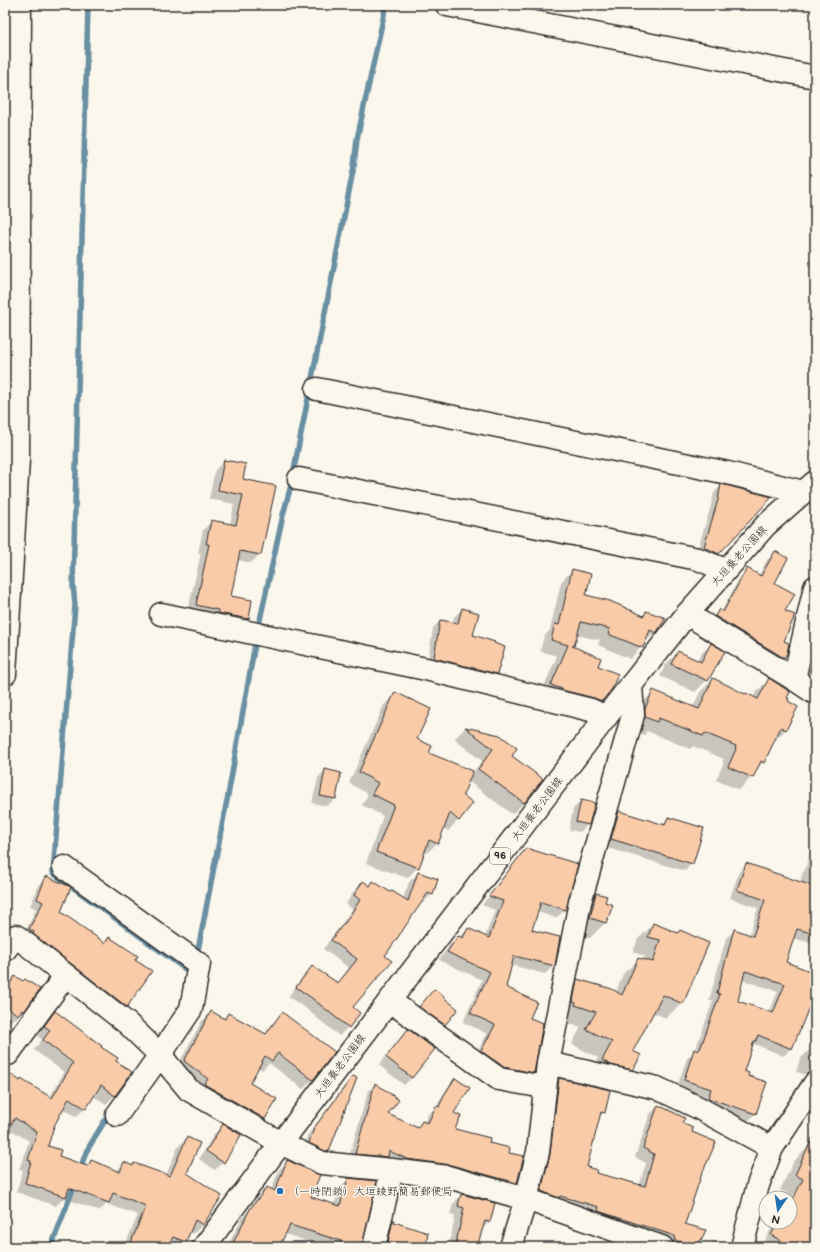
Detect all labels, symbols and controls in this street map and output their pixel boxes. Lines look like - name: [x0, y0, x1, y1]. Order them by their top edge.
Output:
- street label: 大垣養老公園線: [708, 523, 770, 589]
- street label: 大垣養老公園線: [509, 774, 565, 844]
- road number: 96: [490, 848, 510, 864]
- street label: 大垣養老公園線: [312, 1031, 368, 1101]
- place label: （一時閉鎖）大垣綾野簡易郵便局: [288, 1185, 453, 1198]
- marker: （一時閉鎖）大垣綾野簡易郵便局: [275, 1186, 285, 1196]
- north arrow: [758, 1190, 798, 1230]
- text: N: [770, 1212, 781, 1227]

